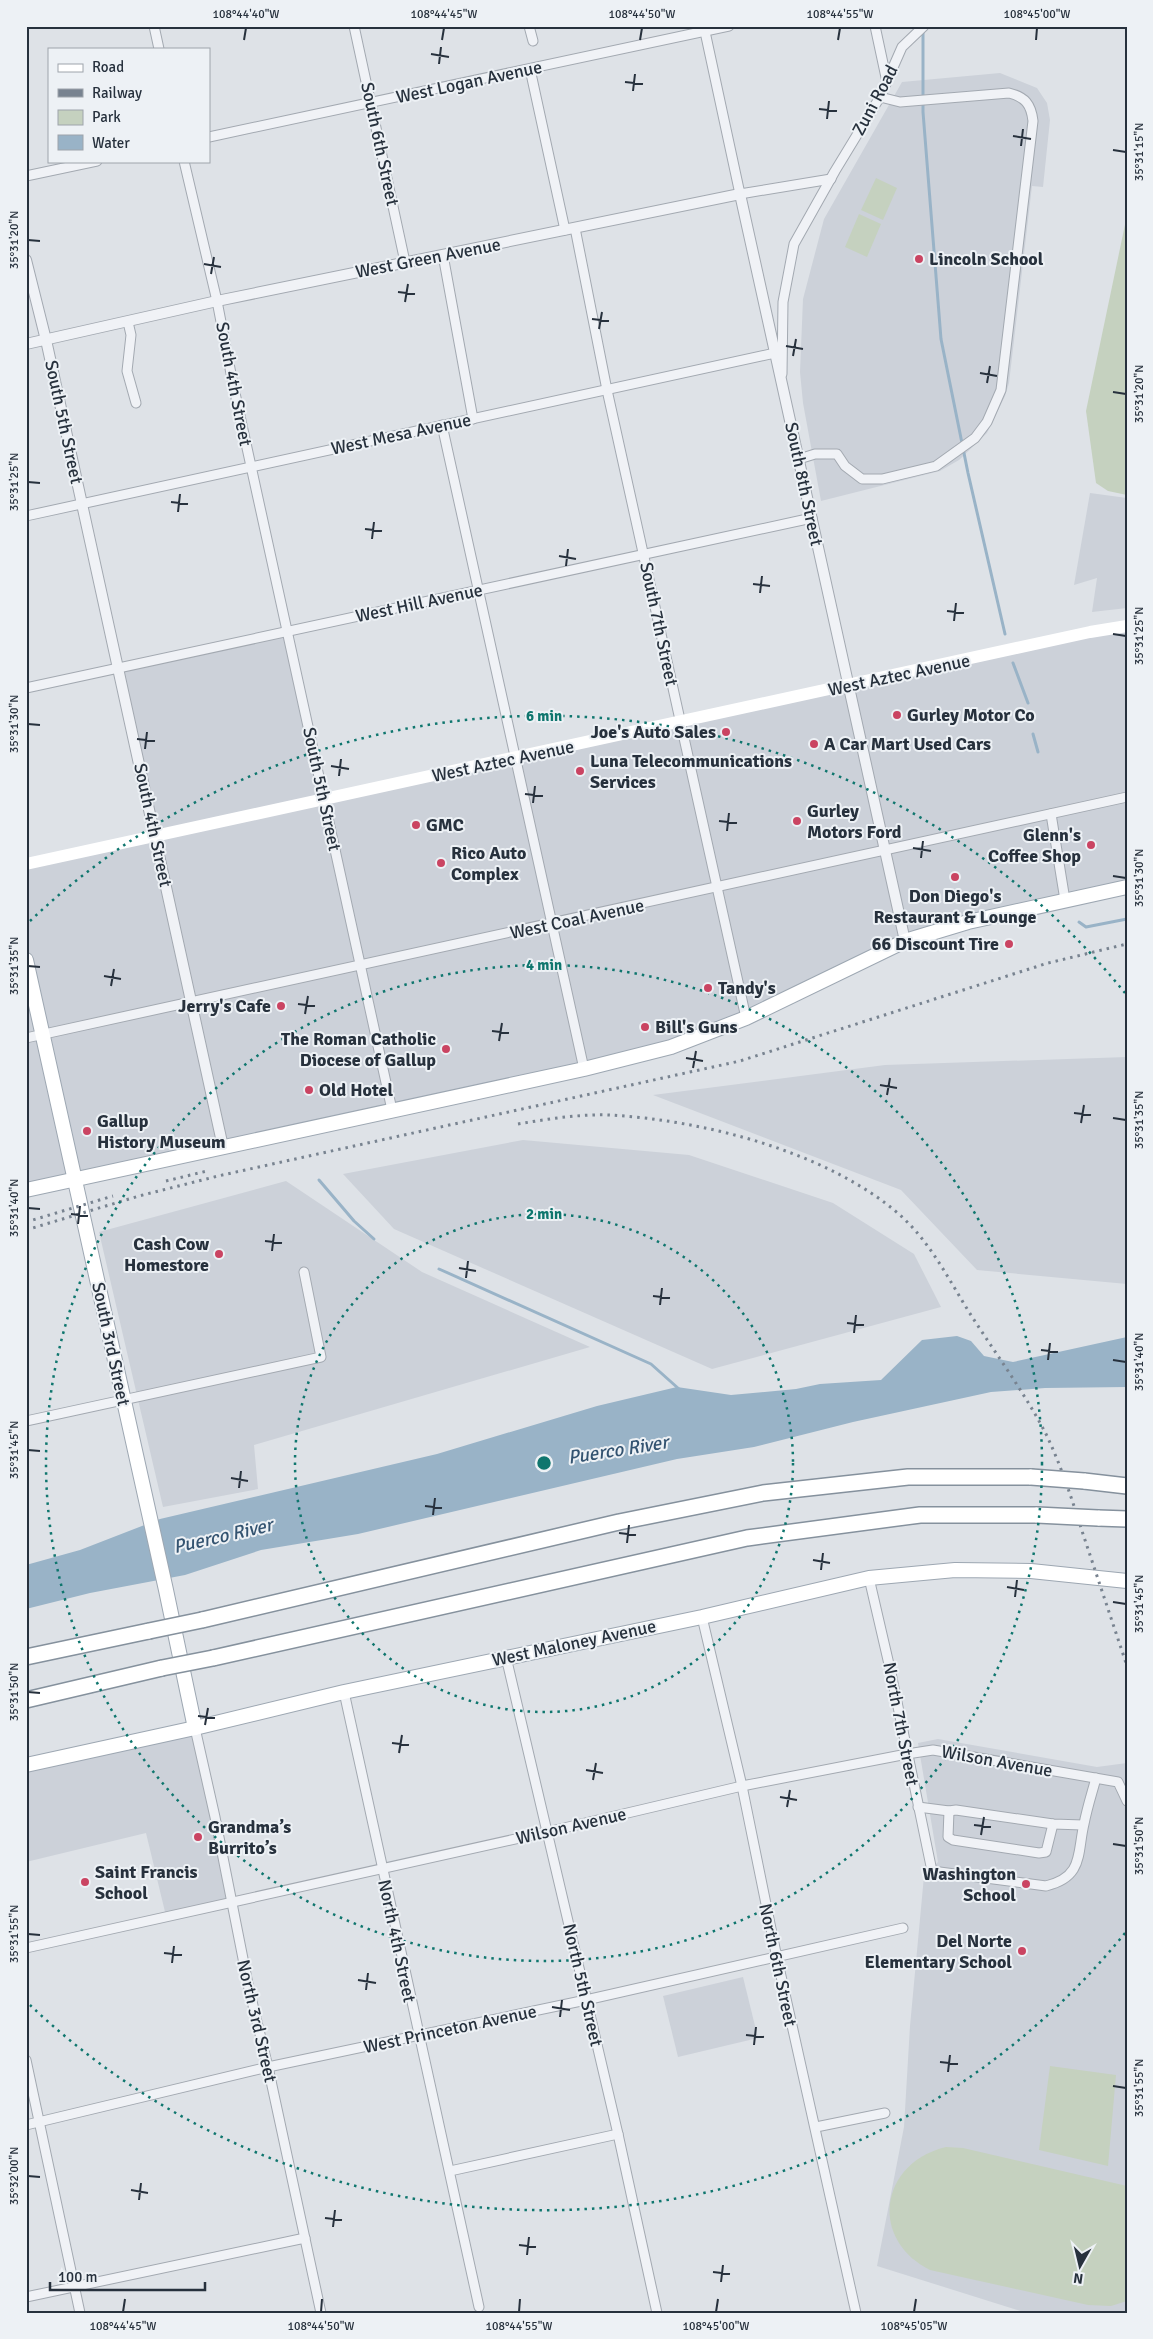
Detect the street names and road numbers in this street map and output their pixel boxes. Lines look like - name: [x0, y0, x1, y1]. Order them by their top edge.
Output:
- street label: West Logan Avenue: [394, 56, 544, 108]
- street label: Zuni Road: [847, 61, 903, 139]
- street label: South 6th Street: [356, 80, 404, 208]
- street label: West Green Avenue: [353, 233, 503, 283]
- street label: South 4th Street: [211, 320, 257, 448]
- street label: South 5th Street: [40, 358, 88, 486]
- street label: West Mesa Avenue: [329, 408, 473, 460]
- street label: South 8th Street: [780, 420, 828, 548]
- street label: South 7th Street: [635, 560, 683, 688]
- street label: West Hill Avenue: [353, 579, 485, 627]
- street label: West Aztec Avenue: [826, 649, 972, 701]
- street label: South 5th Street: [298, 725, 346, 853]
- street label: West Aztec Avenue: [430, 735, 576, 787]
- street label: South 4th Street: [129, 761, 177, 889]
- street label: West Coal Avenue: [508, 894, 646, 944]
- street label: South 3rd Street: [87, 1280, 135, 1408]
- street label: West Maloney Avenue: [490, 1615, 658, 1671]
- street label: North 7th Street: [878, 1660, 924, 1788]
- street label: Wilson Avenue: [940, 1740, 1054, 1782]
- street label: Wilson Avenue: [514, 1803, 628, 1849]
- street label: North 4th Street: [373, 1877, 421, 2005]
- street label: North 6th Street: [754, 1901, 802, 2029]
- street label: North 5th Street: [558, 1921, 608, 2049]
- street label: North 3rd Street: [232, 1958, 282, 2084]
- street label: West Princeton Avenue: [361, 2000, 539, 2058]

